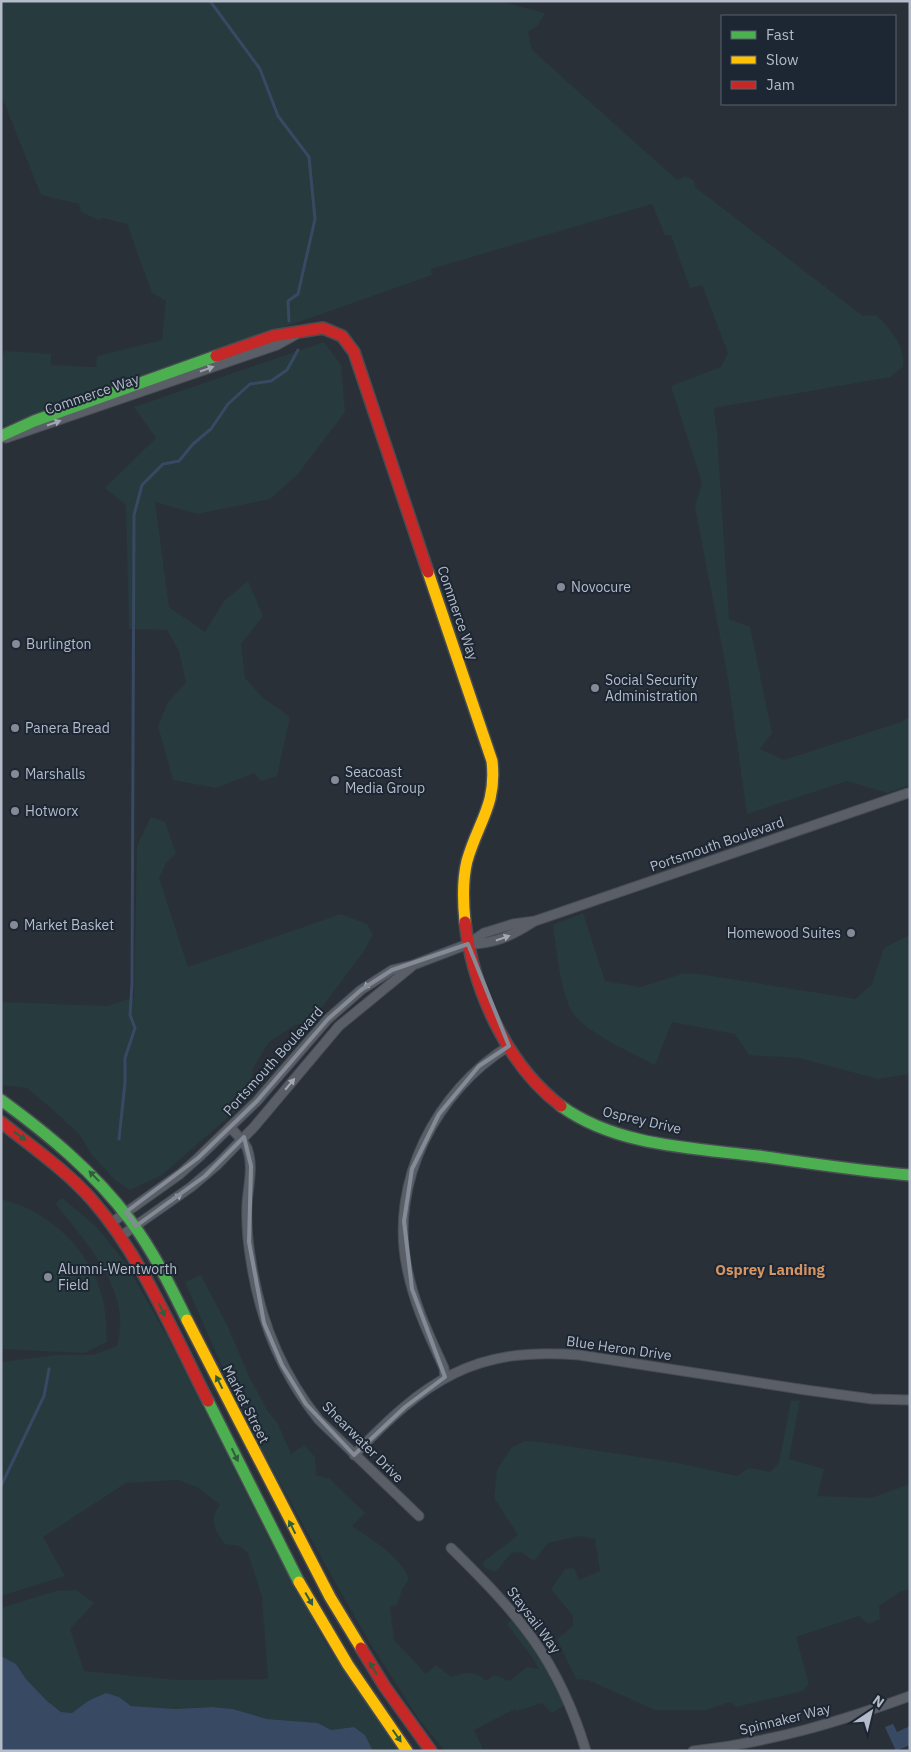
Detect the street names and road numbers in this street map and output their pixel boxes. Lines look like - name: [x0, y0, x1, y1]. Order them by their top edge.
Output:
- street label: Commerce Way: [43, 369, 141, 419]
- street label: Commerce Way: [433, 564, 483, 662]
- street label: Portsmouth Boulevard: [647, 813, 787, 875]
- street label: Portsmouth Boulevard: [219, 1003, 327, 1119]
- street label: Osprey Drive: [601, 1102, 683, 1138]
- street label: Blue Heron Drive: [565, 1332, 673, 1364]
- street label: Market Street: [219, 1362, 273, 1446]
- street label: Shearwater Drive: [318, 1397, 408, 1487]
- street label: Staysail Way: [503, 1583, 565, 1657]
- street label: Spinnaker Way: [738, 1699, 832, 1739]

